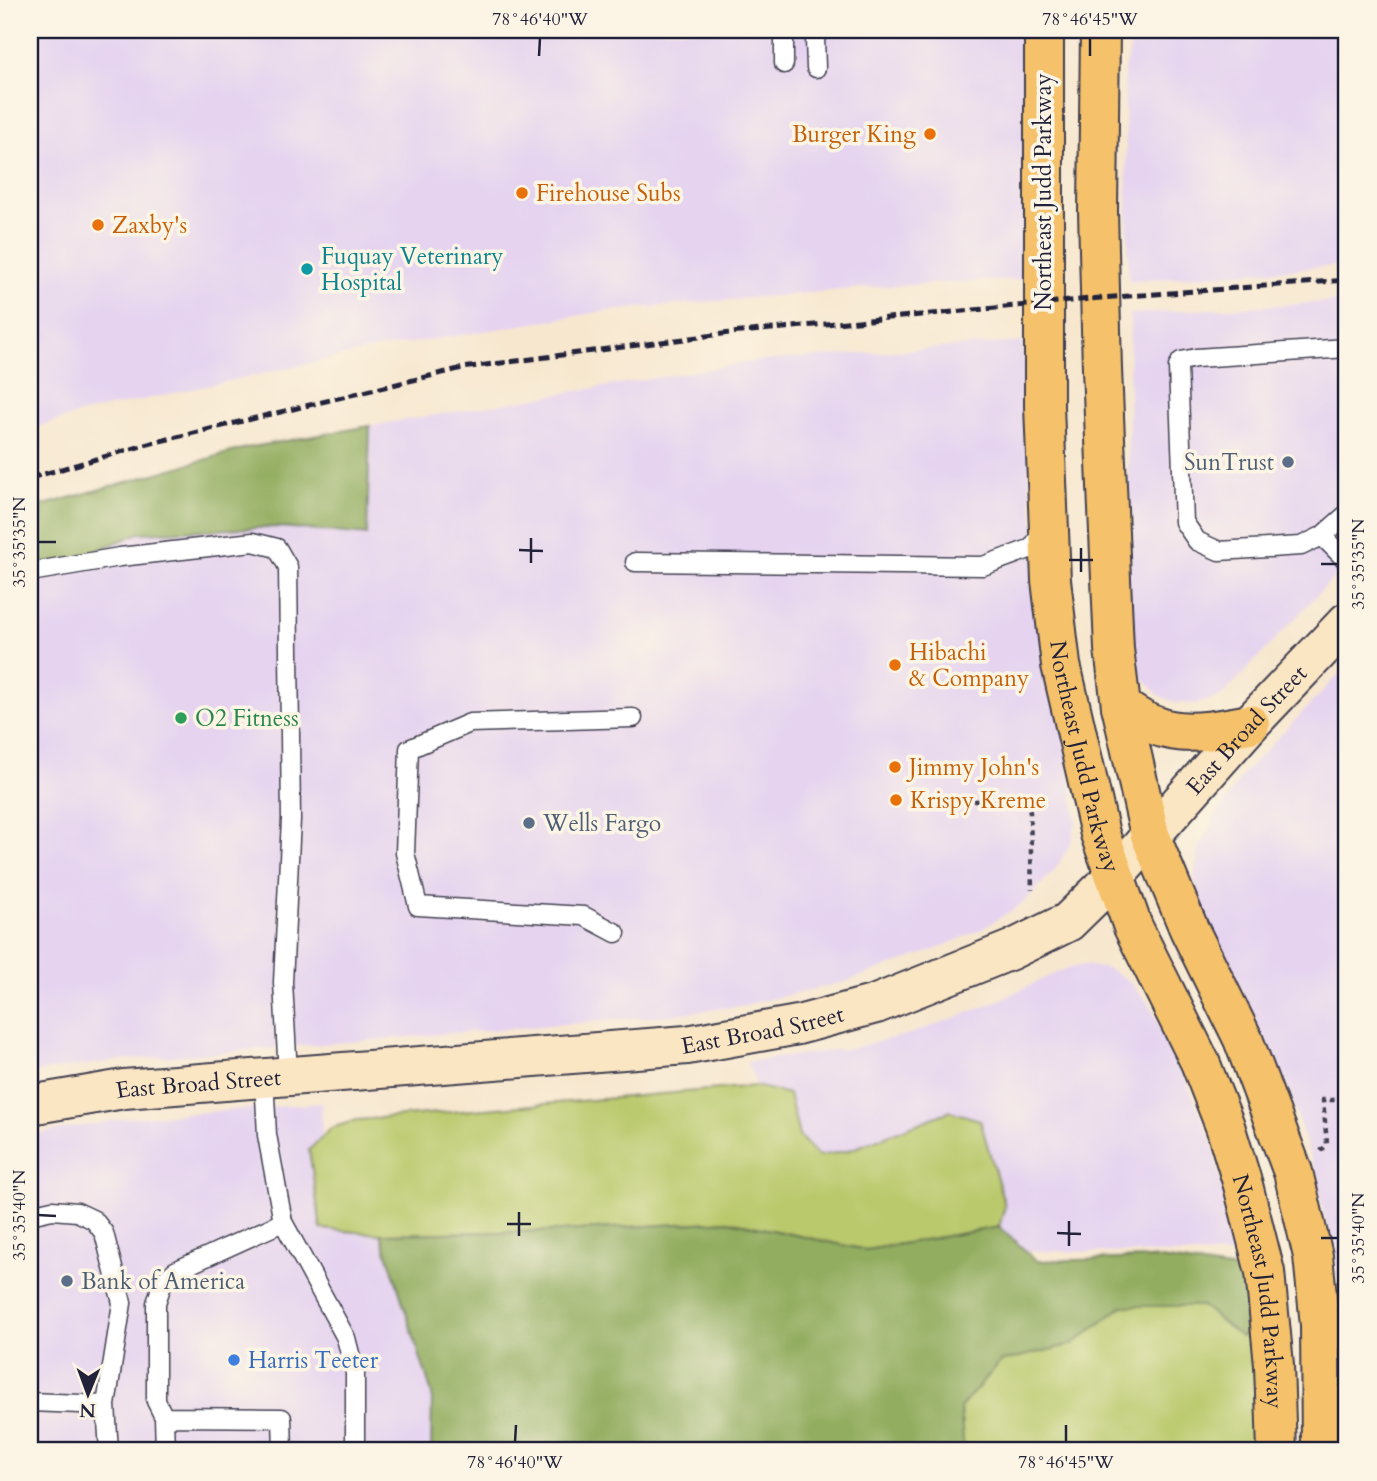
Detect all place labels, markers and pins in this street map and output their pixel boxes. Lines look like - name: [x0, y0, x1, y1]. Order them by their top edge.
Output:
- place label: Burger King: [792, 119, 916, 150]
- marker: Burger King: [922, 126, 938, 142]
- place label: Firehouse Subs: [536, 178, 681, 209]
- marker: Firehouse Subs: [514, 185, 530, 201]
- place label: Zaxby's: [112, 210, 187, 241]
- marker: Zaxby's: [90, 217, 106, 233]
- place label: Fuquay Veterinary Hospital: [321, 241, 503, 298]
- marker: Fuquay Veterinary Hospital: [299, 261, 315, 277]
- place label: SunTrust: [1184, 447, 1274, 478]
- marker: SunTrust: [1280, 454, 1296, 470]
- place label: Hibachi & Company: [909, 637, 1029, 694]
- marker: Hibachi & Company: [887, 657, 903, 673]
- place label: O2 Fitness: [195, 703, 299, 734]
- marker: O2 Fitness: [173, 710, 189, 726]
- place label: Jimmy John's: [906, 752, 1039, 783]
- marker: Jimmy John's: [887, 759, 903, 775]
- place label: Krispy Kreme: [910, 785, 1046, 816]
- marker: Krispy Kreme: [888, 792, 904, 808]
- place label: Wells Fargo: [542, 808, 661, 839]
- marker: Wells Fargo: [521, 815, 537, 831]
- place label: Bank of America: [81, 1266, 245, 1297]
- marker: Bank of America: [59, 1273, 75, 1289]
- place label: Harris Teeter: [248, 1345, 379, 1376]
- marker: Harris Teeter: [226, 1352, 242, 1368]

